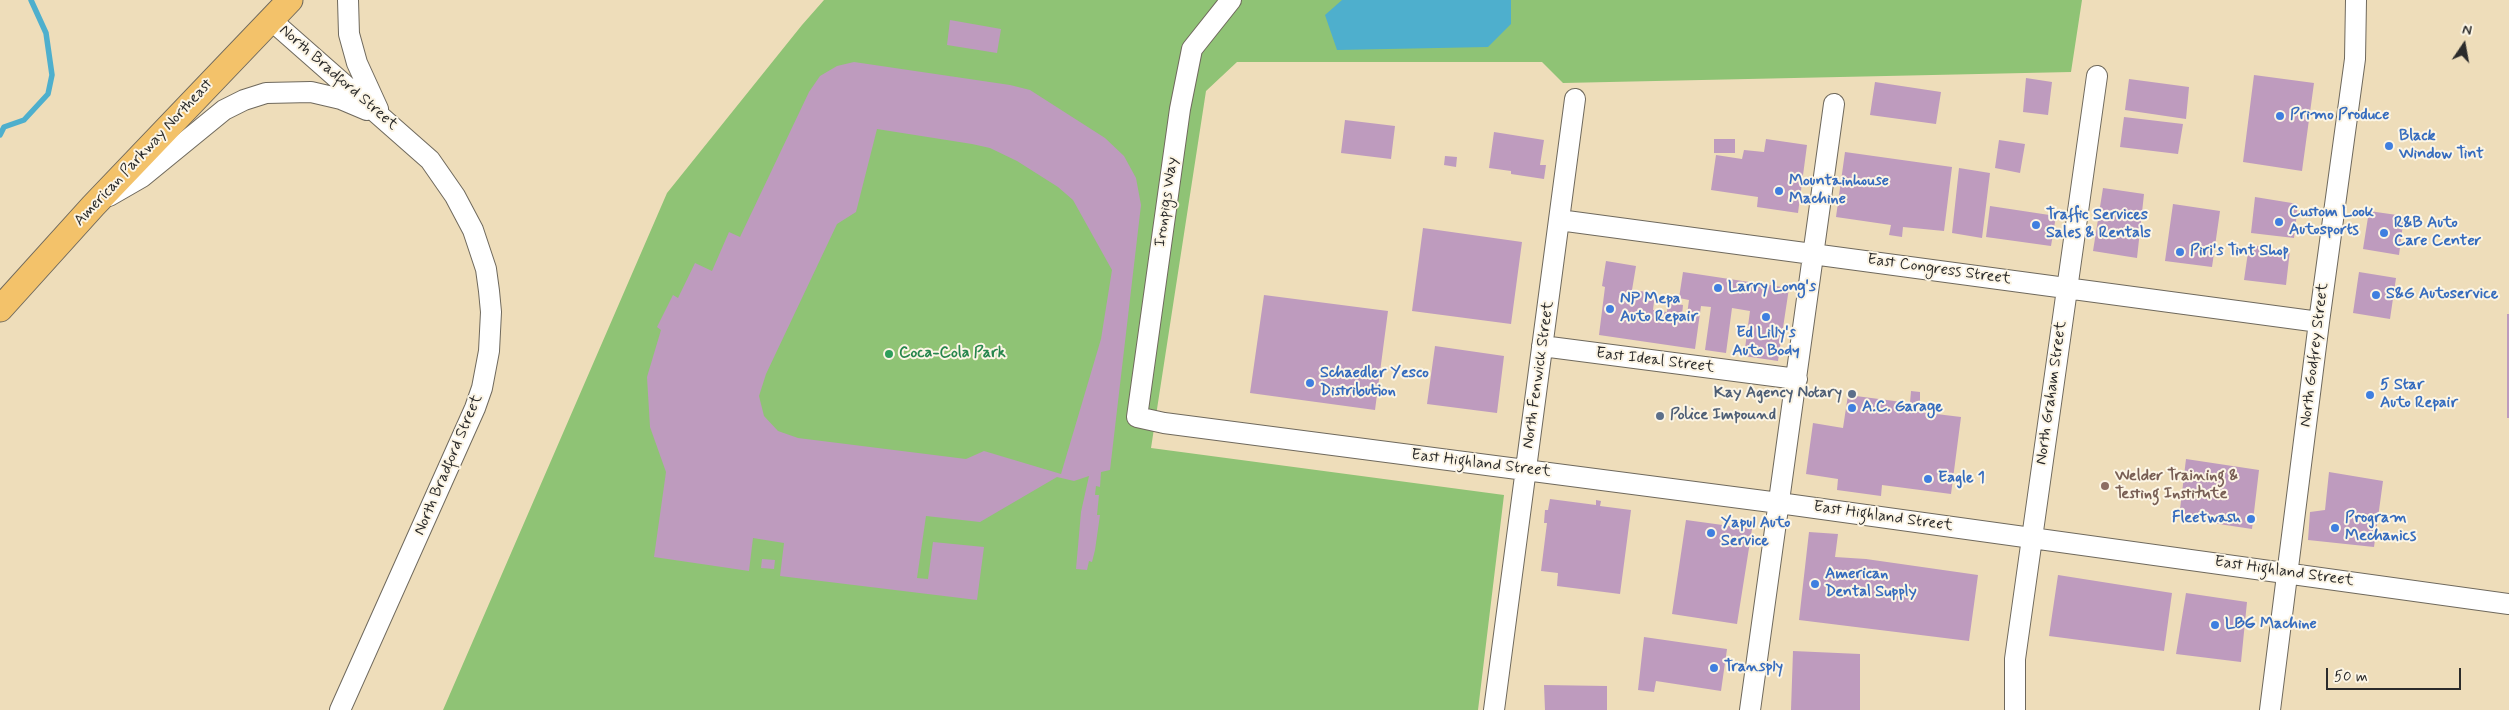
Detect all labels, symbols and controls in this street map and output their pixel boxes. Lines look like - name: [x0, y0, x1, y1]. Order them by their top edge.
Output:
- north arrow: [2439, 20, 2489, 70]
- street label: North Bradford Street: [275, 21, 401, 135]
- text: N: [2461, 21, 2474, 40]
- street label: American Parkway Northeast: [71, 75, 217, 231]
- place label: Primo Produce: [2290, 106, 2389, 126]
- marker: Primo Produce: [2274, 110, 2286, 122]
- place label: Black Window Tint: [2399, 127, 2484, 165]
- marker: Black Window Tint: [2383, 140, 2395, 152]
- street label: Ironpigs Way: [1151, 156, 1183, 248]
- place label: Mountainhouse Machine: [1789, 172, 1889, 210]
- marker: Mountainhouse Machine: [1773, 185, 1785, 197]
- place label: Custom Look Autosports: [2289, 203, 2374, 241]
- place label: Traffic Services Sales & Rentals: [2046, 206, 2151, 244]
- place label: R&B Auto Care Center: [2394, 214, 2481, 252]
- marker: Custom Look Autosports: [2273, 216, 2285, 228]
- marker: Traffic Services Sales & Rentals: [2030, 219, 2042, 231]
- marker: R&B Auto Care Center: [2378, 227, 2390, 239]
- place label: Piri's Tint Shop: [2190, 242, 2289, 262]
- marker: Piri's Tint Shop: [2174, 246, 2186, 258]
- street label: East Congress Street: [1866, 250, 2012, 290]
- place label: Larry Long's: [1728, 278, 1816, 298]
- marker: Larry Long's: [1712, 282, 1724, 294]
- street label: North Godfrey Street: [2297, 282, 2333, 428]
- place label: S&G Autoservice: [2386, 285, 2498, 305]
- marker: S&G Autoservice: [2370, 289, 2382, 301]
- place label: NP Mepa Auto Repair: [1620, 290, 1698, 328]
- street label: North Fenwick Street: [1519, 300, 1559, 450]
- marker: NP Mepa Auto Repair: [1604, 303, 1616, 315]
- marker: Ed Lilly's Auto Body: [1760, 311, 1772, 323]
- street label: North Graham Street: [2032, 320, 2072, 466]
- place label: Ed Lilly's Auto Body: [1732, 324, 1800, 362]
- place label: Coca-Cola Park: [899, 344, 1006, 364]
- street label: East Ideal Street: [1595, 344, 1715, 378]
- marker: Coca-Cola Park: [883, 348, 895, 360]
- place label: Schaedler Yesco Distribution: [1320, 364, 1429, 402]
- place label: 5 Star Auto Repair: [2380, 376, 2458, 414]
- marker: Schaedler Yesco Distribution: [1304, 377, 1316, 389]
- place label: Kay Agency Notary: [1714, 384, 1842, 404]
- marker: Kay Agency Notary: [1846, 388, 1858, 400]
- marker: 5 Star Auto Repair: [2364, 389, 2376, 401]
- street label: North Bradford Street: [411, 392, 487, 538]
- place label: A.C. Garage: [1862, 398, 1943, 418]
- marker: A.C. Garage: [1846, 402, 1858, 414]
- place label: Police Impound: [1670, 406, 1776, 426]
- marker: Police Impound: [1654, 410, 1666, 422]
- street label: East Highland Street: [1410, 446, 1552, 482]
- place label: Welder Training & Testing Institute: [2115, 467, 2238, 505]
- place label: Eagle 1: [1938, 469, 1985, 489]
- marker: Eagle 1: [1922, 473, 1934, 485]
- marker: Welder Training & Testing Institute: [2099, 480, 2111, 492]
- street label: East Highland Street: [1812, 498, 1954, 536]
- place label: Fleetwash: [2172, 509, 2241, 529]
- place label: Program Mechanics: [2345, 509, 2416, 547]
- marker: Fleetwash: [2245, 513, 2257, 525]
- place label: Yapul Auto Service: [1721, 514, 1790, 552]
- marker: Program Mechanics: [2329, 522, 2341, 534]
- marker: Yapul Auto Service: [1705, 527, 1717, 539]
- street label: East Highland Street: [2213, 553, 2355, 591]
- place label: American Dental Supply: [1825, 565, 1917, 603]
- marker: American Dental Supply: [1809, 578, 1821, 590]
- place label: LBG Machine: [2225, 615, 2317, 635]
- marker: LBG Machine: [2209, 619, 2221, 631]
- place label: Transply: [1724, 658, 1783, 678]
- scale bar: [2329, 658, 2464, 690]
- marker: Transply: [1708, 662, 1720, 674]
- text: 50 m: [2334, 667, 2368, 687]

